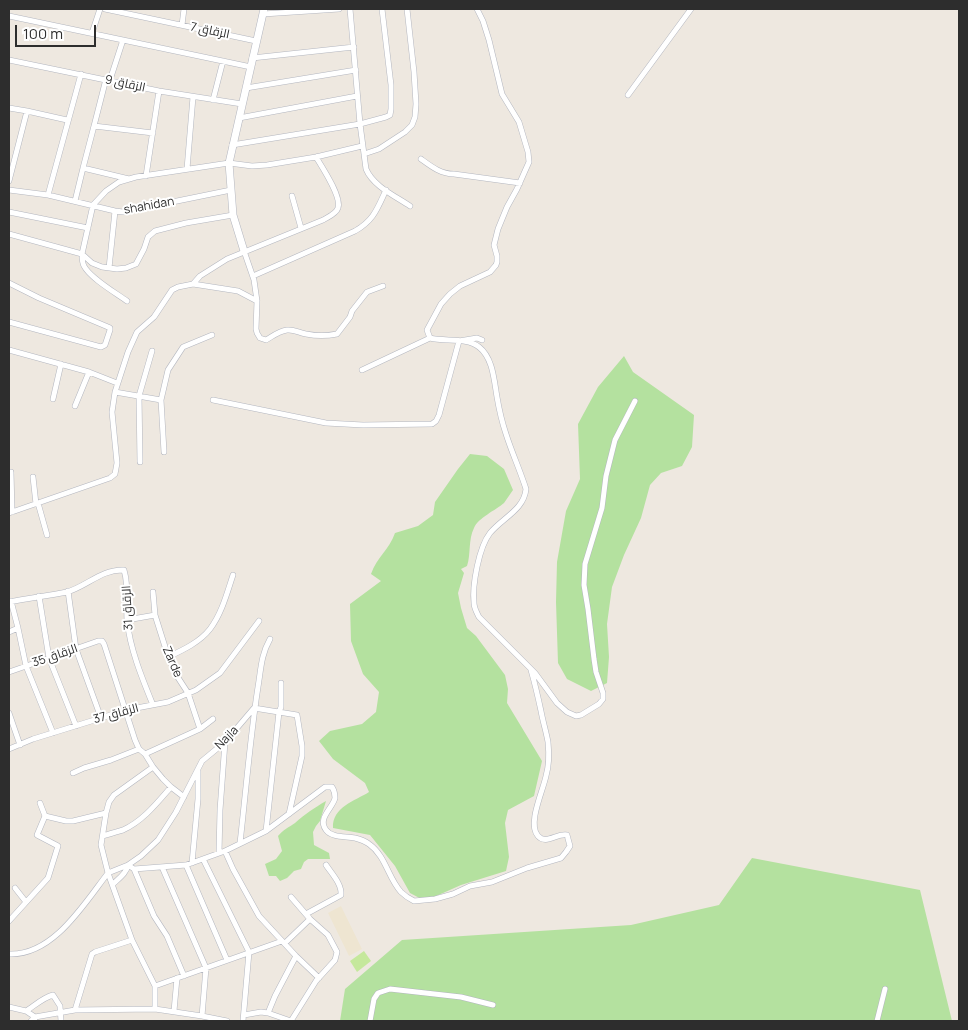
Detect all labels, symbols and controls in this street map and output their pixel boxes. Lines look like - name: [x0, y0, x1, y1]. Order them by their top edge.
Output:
- scale bar: [18, 15, 99, 47]
- street label: الزقاق 7: [189, 20, 231, 42]
- text: 100 m: [23, 23, 63, 44]
- street label: الزقاق 9: [103, 73, 147, 95]
- street label: shahidan: [123, 194, 175, 218]
- street label: الزقاق 31: [120, 585, 136, 631]
- street label: الزقاق 35: [30, 641, 80, 671]
- street label: Zarde: [159, 644, 185, 680]
- street label: الزقاق 37: [92, 701, 140, 727]
- street label: Najla: [212, 723, 242, 753]

